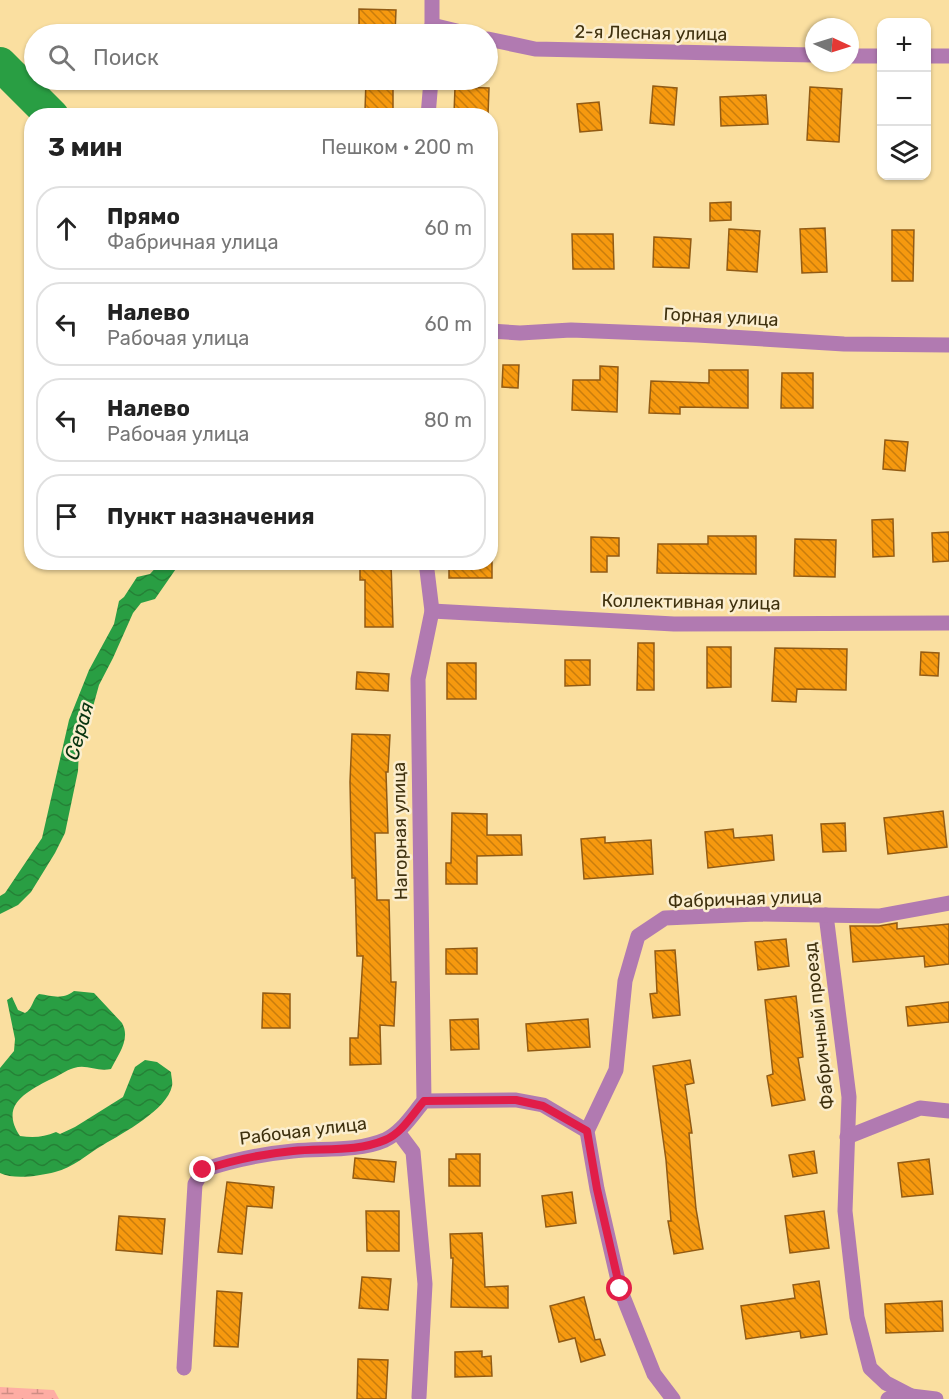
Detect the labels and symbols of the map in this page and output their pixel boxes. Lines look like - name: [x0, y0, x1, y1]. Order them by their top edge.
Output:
- north arrow: [805, 18, 859, 72]
- street label: 2-я Лесная улица: [574, 21, 728, 45]
- street label: Горная улица: [663, 303, 779, 331]
- street label: Коллективная улица: [601, 589, 781, 615]
- water label: Серая: [59, 699, 99, 763]
- street label: Нагорная улица: [388, 762, 412, 900]
- street label: Фабричная улица: [668, 885, 822, 913]
- street label: Фабричный проезд: [799, 941, 839, 1111]
- street label: Рабочая улица: [238, 1112, 368, 1150]
- route end: [189, 1156, 215, 1182]
- route start: [606, 1275, 632, 1301]

